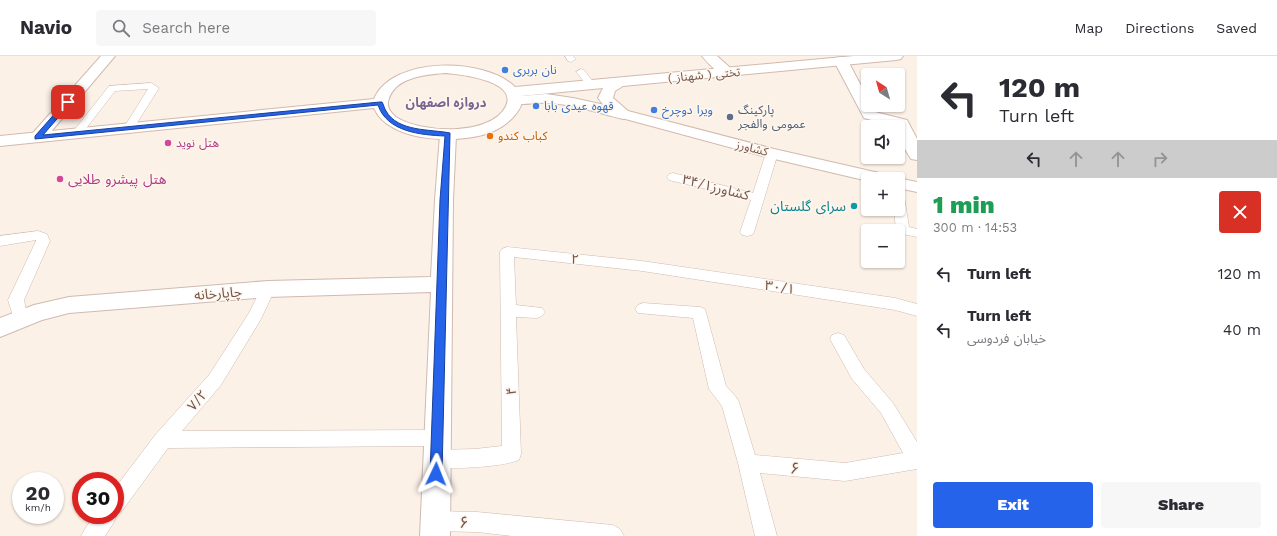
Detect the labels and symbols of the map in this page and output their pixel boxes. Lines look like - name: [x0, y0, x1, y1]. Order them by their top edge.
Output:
- place label: نان بربری: [513, 63, 557, 77]
- marker: نان بربری: [500, 65, 510, 75]
- street label: تختی ( شهناز ): [667, 65, 741, 85]
- north arrow: [861, 68, 905, 112]
- pin: [51, 85, 85, 119]
- district label: دروازه اصفهان: [406, 95, 487, 110]
- place label: قهوه عیدی بابا: [544, 99, 614, 113]
- marker: قهوه عیدی بابا: [531, 101, 541, 111]
- place label: ویرا دوچرخ: [662, 103, 713, 119]
- place label: پارکینگ عمومی والفجر: [737, 103, 806, 131]
- marker: ویرا دوچرخ: [649, 105, 659, 115]
- marker: پارکینگ عمومی والفجر: [725, 112, 735, 122]
- place label: کباب کندو: [498, 129, 548, 143]
- marker: کباب کندو: [485, 131, 495, 141]
- place label: هتل نوید: [176, 136, 219, 150]
- street label: کشاورز: [733, 137, 771, 159]
- marker: هتل نوید: [163, 138, 173, 148]
- place label: هتل پیشرو طلایی: [68, 171, 167, 189]
- street label: کشاورز۳۴/۱: [681, 171, 751, 204]
- marker: هتل پیشرو طلایی: [55, 174, 65, 184]
- place label: سرای گلستان: [770, 198, 846, 215]
- marker: سرای گلستان: [849, 201, 859, 211]
- street label: ۲: [570, 251, 580, 267]
- street label: ۳۰/۱: [764, 277, 796, 297]
- street label: چاپارخانه: [193, 283, 243, 305]
- street label: ۷/۲: [184, 386, 210, 414]
- street label: ۴: [503, 387, 519, 395]
- position arrow: [415, 453, 457, 495]
- street label: ۶: [789, 458, 801, 478]
- speed limit sign: 30: [72, 472, 124, 524]
- street label: ۶: [459, 512, 469, 532]

